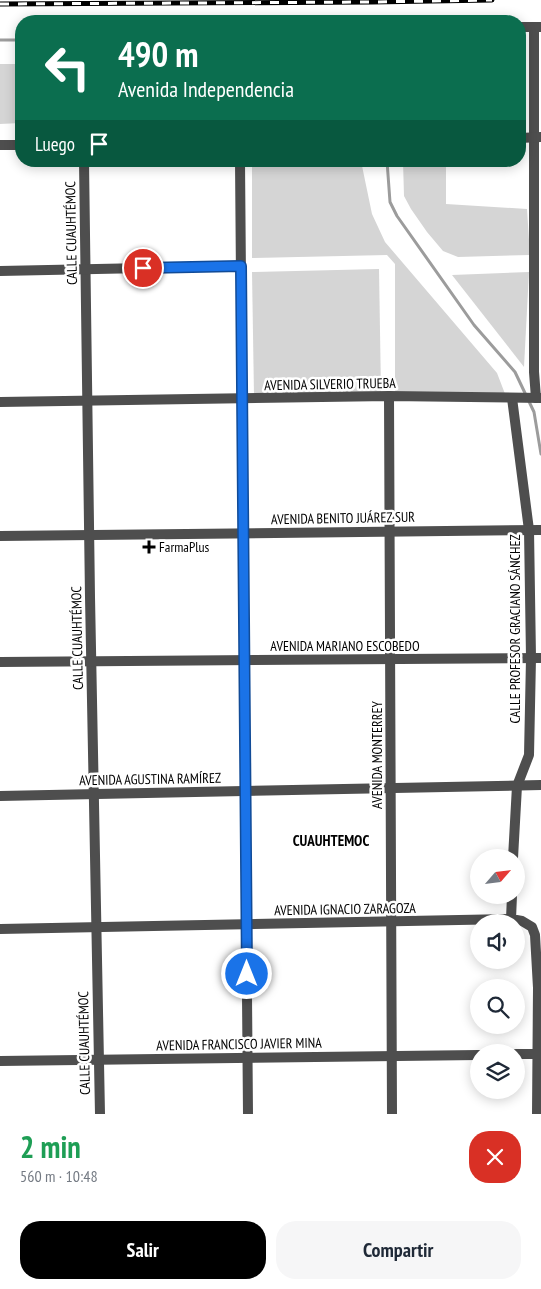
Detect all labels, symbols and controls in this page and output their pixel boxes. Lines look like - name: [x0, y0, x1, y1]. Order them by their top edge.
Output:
- text: 490 m: [118, 31, 199, 77]
- icon: left: [35, 35, 100, 100]
- text: Avenida Independencia: [118, 75, 294, 103]
- icon: arrive: [85, 130, 113, 158]
- text: Luego: [35, 132, 75, 156]
- street label: CALLE CUAUHTÉMOC: [61, 180, 81, 285]
- pin: [122, 247, 164, 289]
- icon: arrive: [129, 254, 157, 282]
- street label: AVENIDA SILVERIO TRUEBA: [264, 374, 396, 394]
- street label: AVENIDA BENITO JUÁREZ SUR: [271, 508, 415, 528]
- street label: CALLE PROFESOR GRACIANO SÁNCHEZ: [506, 534, 524, 724]
- place label: FarmaPlus: [159, 538, 210, 556]
- marker: FarmaPlus: [143, 541, 155, 553]
- street label: CALLE CUAUHTÉMOC: [67, 585, 87, 690]
- street label: AVENIDA MARIANO ESCOBEDO: [270, 637, 420, 655]
- street label: AVENIDA MONTERREY: [368, 700, 386, 809]
- street label: AVENIDA AGUSTINA RAMÍREZ: [79, 769, 221, 789]
- district label: CUAUHTEMOC: [293, 831, 369, 850]
- north arrow: [470, 849, 525, 904]
- map controls: [470, 849, 525, 1099]
- street label: AVENIDA IGNACIO ZARAGOZA: [274, 899, 416, 919]
- button: sound: [470, 914, 525, 969]
- position arrow: [220, 947, 272, 999]
- button: search: [470, 979, 525, 1034]
- street label: CALLE CUAUHTÉMOC: [74, 990, 94, 1095]
- street label: AVENIDA FRANCISCO JAVIER MINA: [156, 1034, 322, 1054]
- button: layers: [470, 1044, 525, 1099]
- text: 2 min: [20, 1127, 81, 1166]
- button: close: [469, 1131, 521, 1183]
- text: 560 m · 10:48: [20, 1166, 98, 1186]
- button: Salir: [20, 1221, 266, 1279]
- button: Compartir: [276, 1221, 521, 1279]

